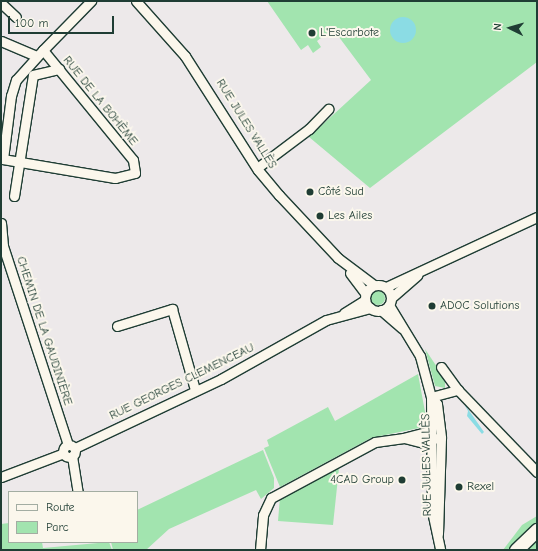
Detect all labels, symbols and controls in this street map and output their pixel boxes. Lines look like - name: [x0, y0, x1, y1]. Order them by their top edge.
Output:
- scale bar: [10, 8, 116, 34]
- north arrow: [490, 8, 530, 48]
- text: 100 m: [15, 16, 48, 30]
- text: N: [491, 23, 504, 31]
- place label: L'Escarbote: [320, 26, 379, 40]
- marker: L'Escarbote: [307, 28, 317, 38]
- street label: RUE DE LA BOHÈME: [60, 53, 140, 149]
- street label: RUE JULES VALLÈS: [213, 77, 279, 171]
- place label: Côté Sud: [318, 185, 364, 199]
- marker: Côté Sud: [305, 187, 315, 197]
- place label: Les Ailes: [328, 209, 372, 223]
- marker: Les Ailes: [315, 211, 325, 221]
- street label: CHEMIN DE LA GAUDINIÈRE: [13, 255, 75, 407]
- place label: ADOC Solutions: [440, 299, 519, 313]
- marker: ADOC Solutions: [427, 301, 437, 311]
- street label: RUE GEORGES CLEMENCEAU: [107, 341, 257, 423]
- street label: RUE JULES VALLÈS: [419, 413, 435, 517]
- place label: 4CAD Group: [330, 473, 394, 487]
- marker: 4CAD Group: [397, 475, 407, 485]
- place label: Rexel: [467, 480, 494, 494]
- marker: Rexel: [454, 482, 464, 492]
- legend: [8, 491, 138, 543]
- text: Route: [46, 500, 75, 514]
- text: Parc: [46, 520, 69, 534]

